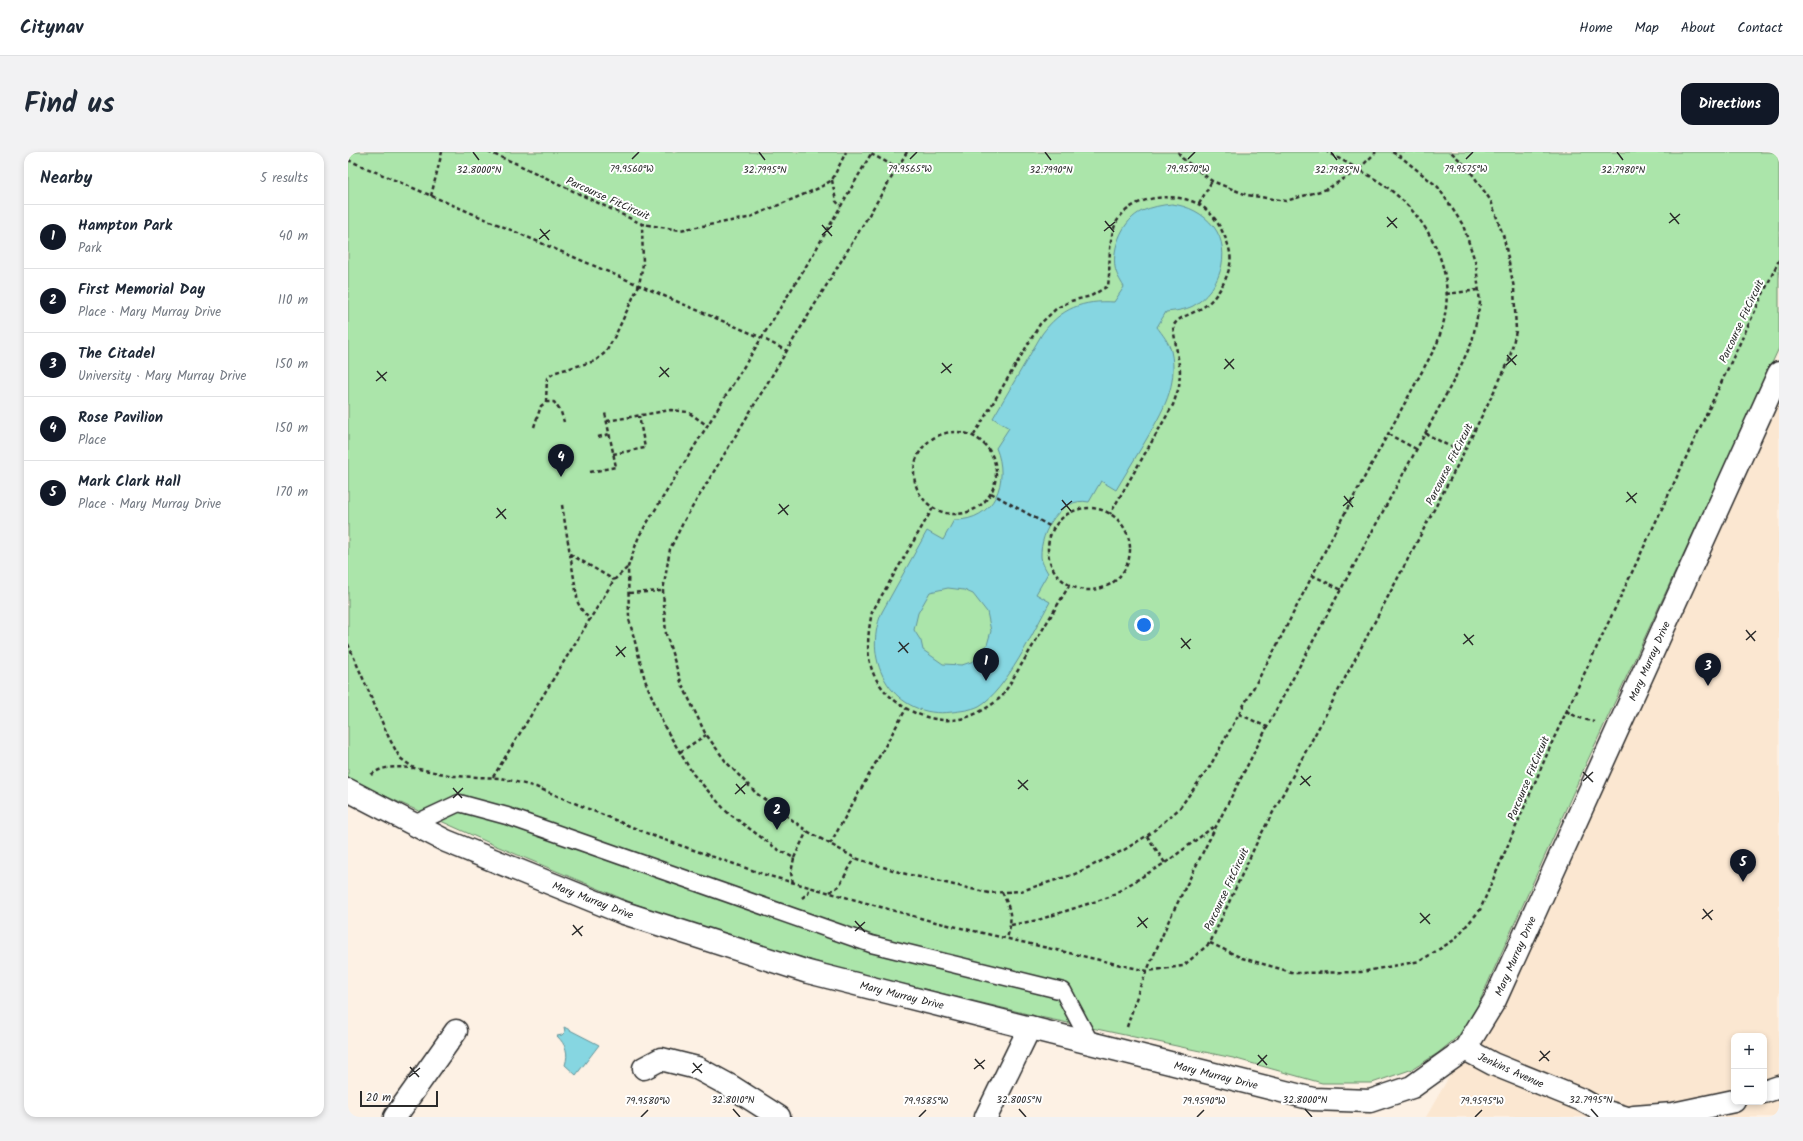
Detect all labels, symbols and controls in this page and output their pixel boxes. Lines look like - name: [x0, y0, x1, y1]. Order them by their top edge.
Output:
- text: Citynav: [20, 13, 83, 43]
- text: Home: [1579, 17, 1613, 39]
- text: Map: [1635, 17, 1659, 39]
- text: About: [1681, 17, 1715, 39]
- text: Contact: [1737, 17, 1783, 39]
- text: Find us: [24, 82, 115, 127]
- button: Directions: [1681, 83, 1779, 125]
- text: 79.9560°W: [610, 161, 654, 177]
- text: 79.9565°W: [888, 161, 932, 177]
- text: 79.9570°W: [1167, 161, 1210, 177]
- text: 79.9575°W: [1444, 161, 1488, 177]
- text: 32.8000°N: [456, 162, 502, 178]
- text: 32.7995°N: [743, 162, 787, 178]
- text: 32.7990°N: [1029, 162, 1073, 178]
- text: 32.7985°N: [1315, 162, 1360, 178]
- text: 32.7980°N: [1601, 162, 1646, 178]
- text: Nearby: [40, 165, 92, 192]
- text: 5 results: [260, 168, 308, 189]
- street label: Parcourse FitCircuit: [563, 172, 653, 226]
- text: Hampton Park: [78, 214, 172, 238]
- text: 1: [51, 226, 55, 247]
- text: 40 m: [279, 226, 308, 247]
- text: Park: [78, 238, 102, 259]
- street label: Parcourse FitCircuit: [1715, 276, 1769, 366]
- text: First Memorial Day: [78, 278, 205, 302]
- text: 2: [49, 290, 57, 311]
- text: 110 m: [278, 290, 308, 311]
- text: Place · Mary Murray Drive: [78, 302, 221, 323]
- text: The Citadel: [78, 342, 155, 366]
- text: 3: [49, 354, 57, 375]
- text: 150 m: [275, 354, 308, 375]
- text: University · Mary Murray Drive: [78, 366, 246, 387]
- text: Rose Pavilion: [78, 406, 163, 430]
- text: 4: [49, 418, 57, 439]
- text: 150 m: [275, 418, 308, 439]
- street label: Parcourse FitCircuit: [1421, 420, 1479, 509]
- text: Place: [78, 430, 106, 451]
- pin: 4: [548, 444, 574, 477]
- text: Mark Clark Hall: [78, 470, 180, 494]
- text: 5: [50, 482, 56, 503]
- text: 170 m: [276, 482, 308, 503]
- text: Place · Mary Murray Drive: [78, 494, 221, 515]
- your location: [1134, 615, 1154, 635]
- street label: Mary Murray Drive: [1624, 618, 1676, 704]
- pin: 1: [973, 648, 999, 681]
- pin: 3: [1695, 653, 1721, 686]
- street label: Parcourse FitCircuit: [1503, 733, 1555, 823]
- pin: 2: [764, 797, 790, 830]
- street label: Parcourse FitCircuit: [1200, 844, 1254, 934]
- pin: 5: [1730, 849, 1756, 882]
- street label: Mary Murray Drive: [549, 877, 636, 925]
- street label: Mary Murray Drive: [1490, 913, 1542, 999]
- street label: Mary Murray Drive: [858, 977, 946, 1015]
- map controls: [1731, 1033, 1767, 1105]
- button: +: [1731, 1033, 1767, 1069]
- street label: Jenkins Avenue: [1474, 1048, 1547, 1094]
- street label: Mary Murray Drive: [1172, 1057, 1260, 1095]
- button: −: [1731, 1069, 1767, 1105]
- scale bar: [360, 1089, 438, 1108]
- text: 20 m: [366, 1089, 391, 1107]
- text: 32.8010°N: [711, 1092, 755, 1108]
- text: 32.8005°N: [996, 1092, 1042, 1108]
- text: 32.8000°N: [1282, 1092, 1328, 1108]
- text: 32.7995°N: [1569, 1092, 1613, 1108]
- text: 79.9580°W: [626, 1093, 670, 1109]
- text: 79.9585°W: [904, 1093, 949, 1109]
- text: 79.9590°W: [1182, 1093, 1226, 1109]
- text: 79.9595°W: [1460, 1093, 1504, 1109]

